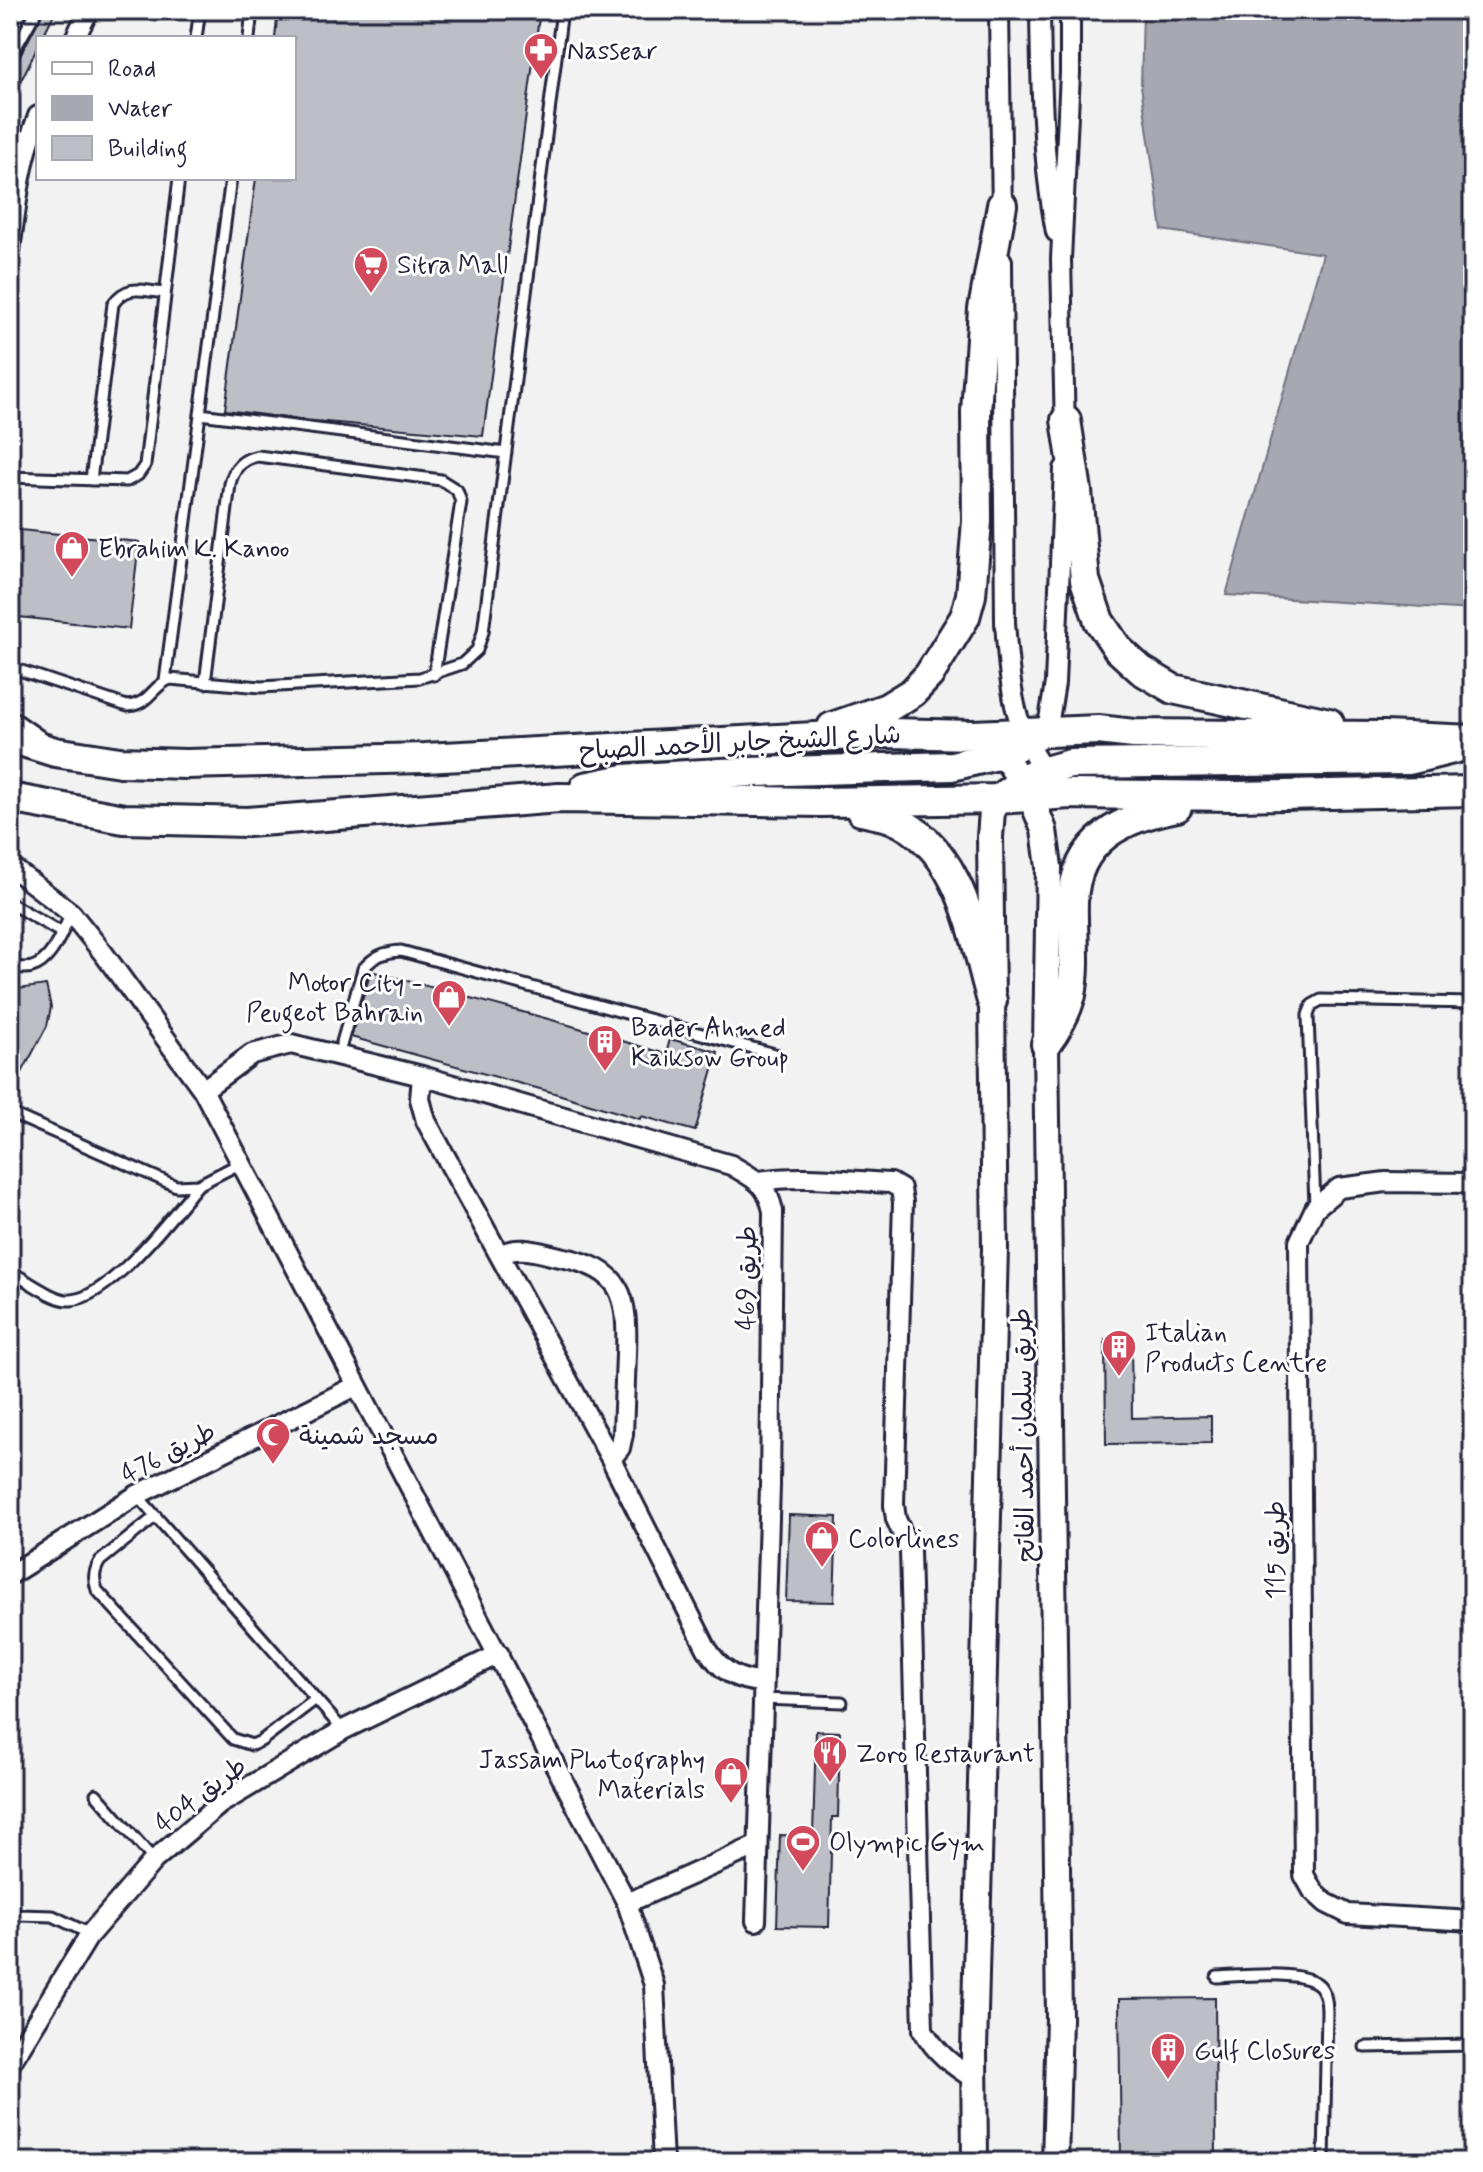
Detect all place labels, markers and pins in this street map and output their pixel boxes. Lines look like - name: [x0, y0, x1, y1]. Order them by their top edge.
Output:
- pharmacy icon: Nassear: [522, 31, 560, 81]
- place label: Nassear: [567, 35, 658, 69]
- supermarket icon: Sitra Mall: [352, 245, 390, 295]
- place label: Sitra Mall: [397, 249, 508, 283]
- shop icon: Ebrahim K. Kanoo: [53, 529, 91, 579]
- place label: Ebrahim K. Kanoo: [98, 533, 290, 567]
- place label: Motor City - Peugeot Bahrain: [246, 967, 423, 1034]
- shop icon: Motor City - Peugeot Bahrain: [430, 978, 468, 1028]
- place label: Bader Ahmed Kaiksow Group: [631, 1012, 789, 1076]
- building icon: Bader Ahmed Kaiksow Group: [586, 1023, 624, 1073]
- place label: Italian Products Centre: [1145, 1317, 1327, 1381]
- building icon: Italian Products Centre: [1100, 1328, 1138, 1378]
- mosque icon: مسجد شمينة: [254, 1416, 292, 1466]
- place label: مسجد شمينة: [299, 1420, 439, 1454]
- shop icon: Colorlines: [803, 1519, 841, 1569]
- place label: Colorlines: [848, 1523, 959, 1557]
- restaurant icon: Zoro Restaurant: [811, 1734, 849, 1784]
- place label: Zoro Restaurant: [856, 1738, 1035, 1772]
- place label: Jassam Photography Materials: [479, 1744, 705, 1808]
- shop icon: Jassam Photography Materials: [712, 1755, 750, 1805]
- sports icon: Olympic Gym: [784, 1823, 822, 1873]
- place label: Olympic Gym: [829, 1827, 985, 1861]
- building icon: Gulf Closures: [1149, 2031, 1187, 2081]
- place label: Gulf Closures: [1194, 2035, 1336, 2069]

